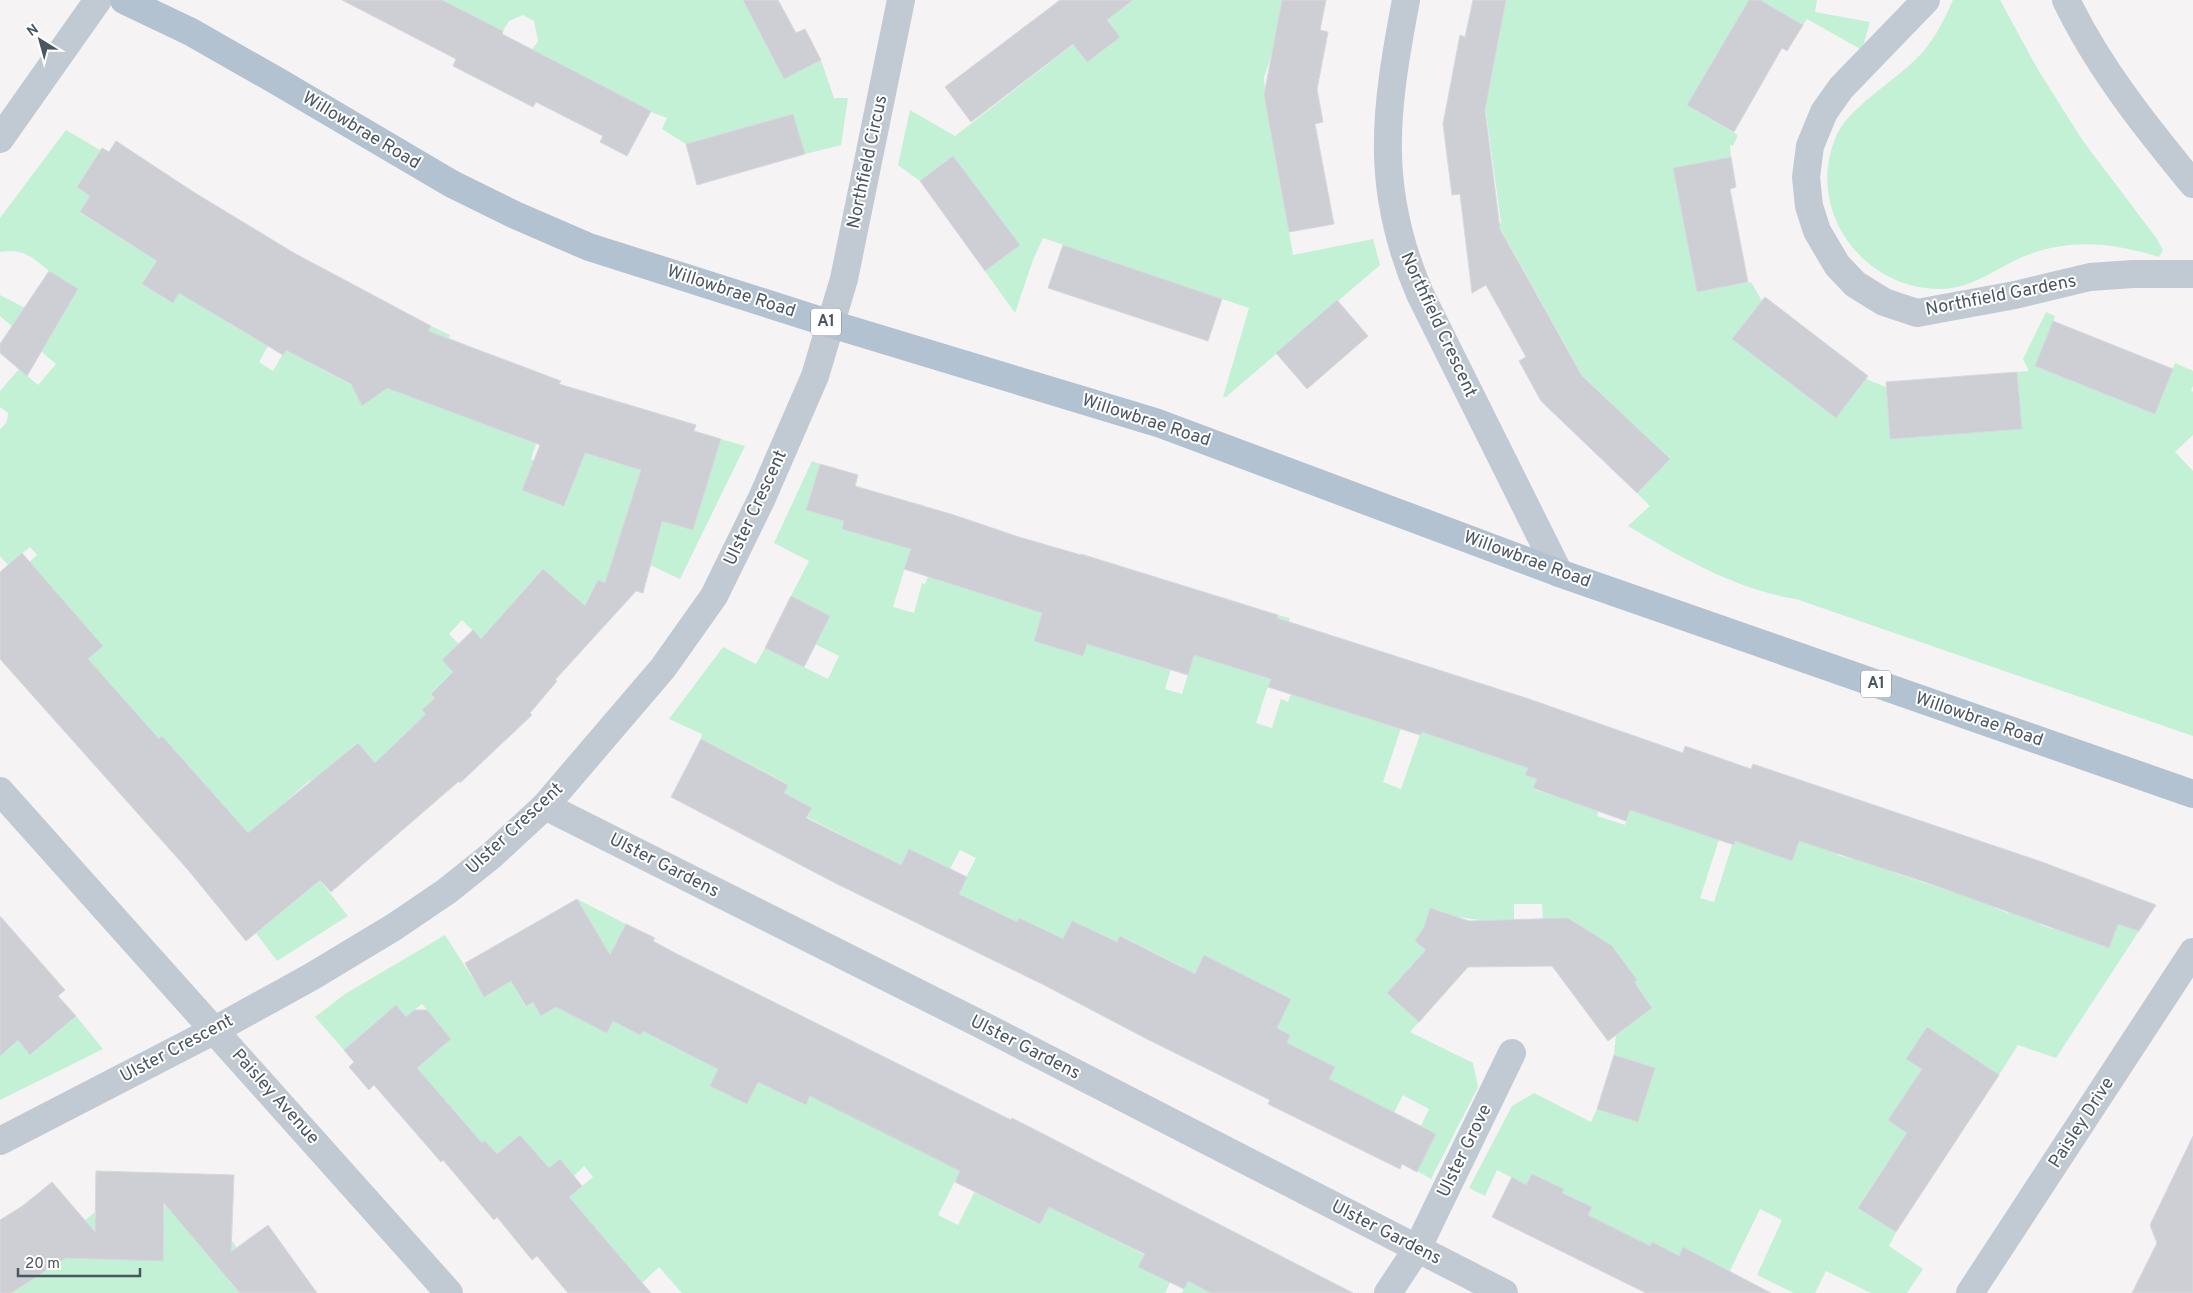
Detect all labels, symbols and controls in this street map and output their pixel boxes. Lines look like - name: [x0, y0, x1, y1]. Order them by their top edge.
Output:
- north arrow: [15, 15, 65, 65]
- text: N: [24, 21, 42, 41]
- street label: Willowbrae Road: [298, 87, 424, 175]
- street label: Northfield Circus: [843, 93, 893, 231]
- street label: Northfield Crescent: [1394, 249, 1482, 401]
- street label: Willowbrae Road: [664, 260, 798, 324]
- street label: Northfield Gardens: [1924, 270, 2078, 322]
- road number: A1: [811, 308, 841, 336]
- street label: Willowbrae Road: [1079, 389, 1213, 453]
- street label: Ulster Crescent: [719, 447, 793, 569]
- street label: Willowbrae Road: [1460, 526, 1594, 594]
- road number: A1: [1861, 671, 1891, 698]
- street label: Willowbrae Road: [1912, 687, 2046, 753]
- street label: Ulster Crescent: [462, 778, 568, 880]
- street label: Ulster Gardens: [605, 828, 723, 904]
- street label: Ulster Crescent: [117, 1010, 237, 1088]
- street label: Ulster Gardens: [966, 1010, 1084, 1086]
- street label: Paisley Avenue: [226, 1044, 324, 1150]
- street label: Paisley Drive: [2044, 1073, 2120, 1173]
- street label: Ulster Grove: [1433, 1101, 1497, 1201]
- street label: Ulster Gardens: [1327, 1195, 1445, 1271]
- scale bar: [18, 1246, 140, 1278]
- text: 20 m: [25, 1255, 60, 1274]

